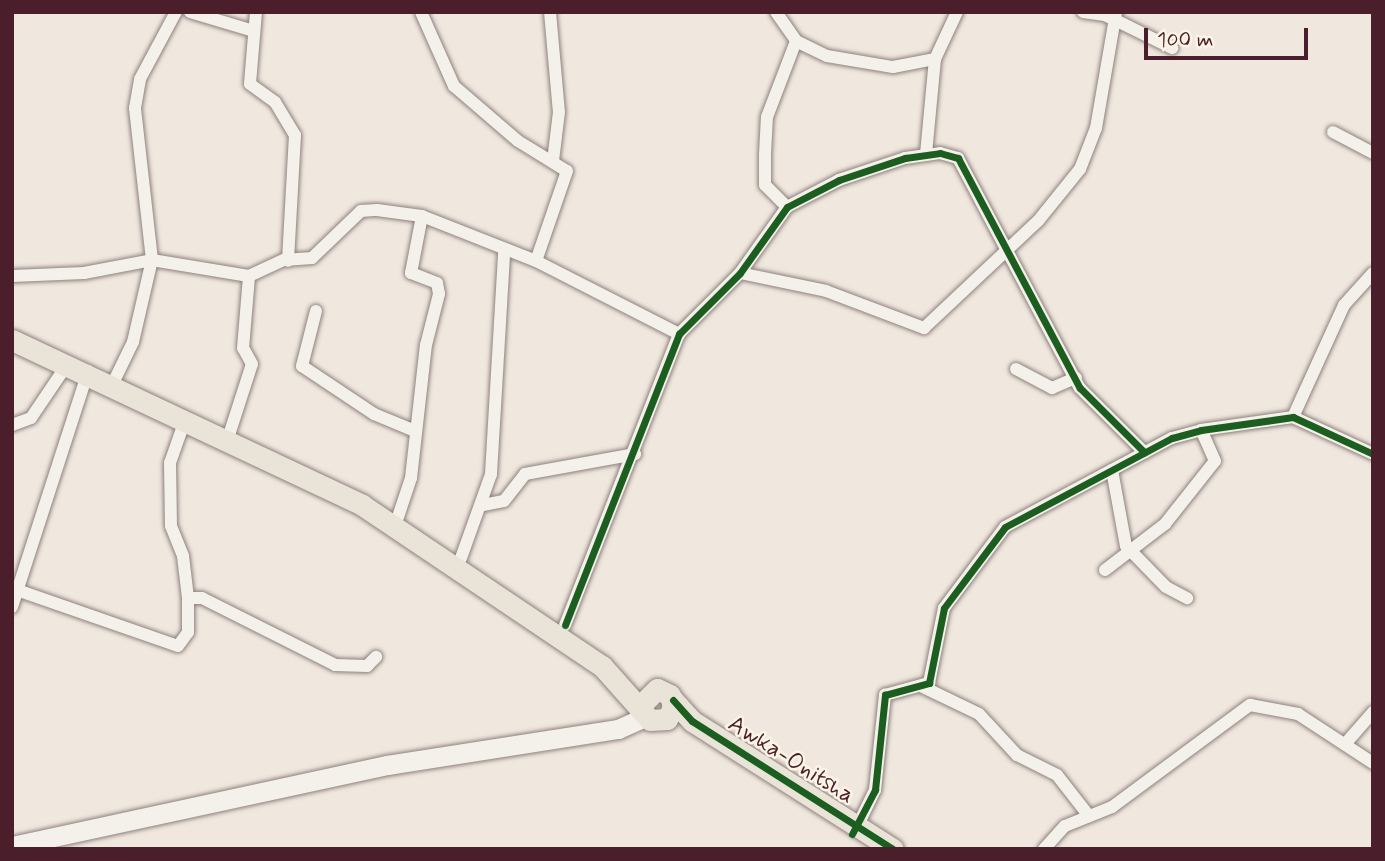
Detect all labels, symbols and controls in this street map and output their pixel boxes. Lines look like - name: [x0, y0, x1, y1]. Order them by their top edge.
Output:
- scale bar: [1147, 14, 1312, 58]
- text: 100 m: [1157, 26, 1213, 54]
- street label: Awka-Onitsha: [722, 710, 860, 810]

